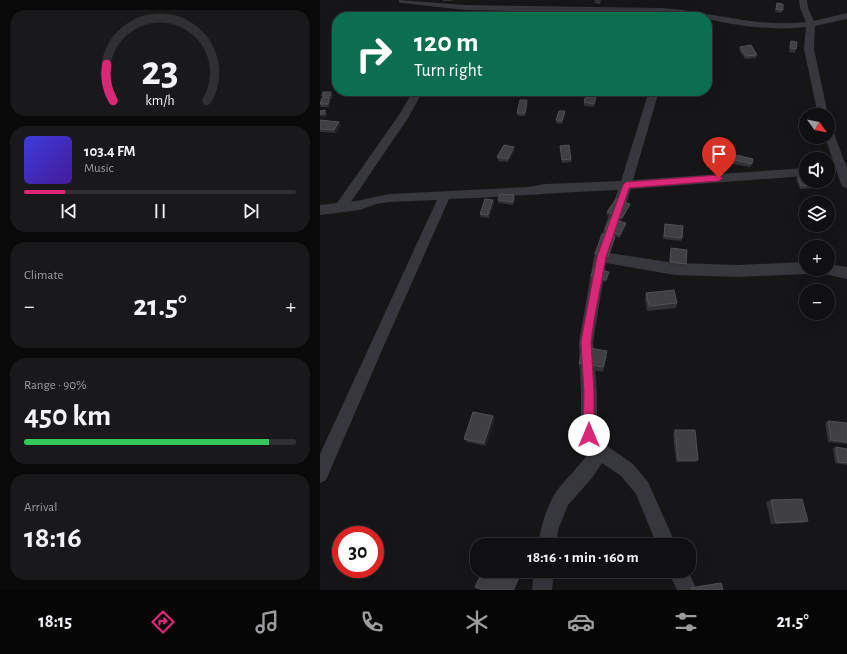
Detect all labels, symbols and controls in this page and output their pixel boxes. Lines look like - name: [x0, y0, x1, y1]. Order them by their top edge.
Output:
- icon: right: [348, 28, 400, 80]
- text: 120 m: [414, 29, 479, 57]
- text: 23: [141, 51, 179, 92]
- text: Turn right: [414, 62, 483, 80]
- text: km/h: [145, 94, 175, 108]
- north arrow: [799, 108, 835, 144]
- map controls: [799, 108, 835, 320]
- pin: [702, 137, 736, 178]
- icon: arrive: [708, 143, 730, 165]
- text: 103.4 FM: [84, 144, 136, 159]
- button: sound: [799, 152, 835, 188]
- text: Music: [84, 162, 114, 175]
- button: layers: [799, 196, 835, 232]
- icon: previous: [58, 200, 80, 222]
- icon: pause: [149, 200, 171, 222]
- icon: next: [240, 200, 262, 222]
- button: +: [799, 240, 835, 276]
- text: Climate: [24, 269, 63, 282]
- button: −: [799, 284, 835, 320]
- text: 21.5°: [133, 291, 187, 321]
- text: −: [24, 295, 35, 317]
- text: +: [285, 295, 296, 317]
- text: Range · 90%: [24, 379, 87, 392]
- text: 450 km: [24, 401, 111, 431]
- position arrow: [568, 414, 610, 456]
- text: Arrival: [24, 501, 57, 514]
- text: 18:16: [24, 523, 82, 553]
- speed limit sign: 30: [332, 526, 384, 578]
- text: 18:16 · 1 min · 160 m: [527, 550, 639, 565]
- icon: directions: [149, 608, 177, 636]
- icon: music: [253, 608, 281, 636]
- icon: phone: [358, 608, 386, 636]
- icon: climate: [463, 608, 491, 636]
- icon: car: [567, 608, 595, 636]
- icon: filters: [672, 608, 700, 636]
- text: 18:15: [38, 613, 72, 631]
- text: 21.5°: [777, 613, 809, 631]

